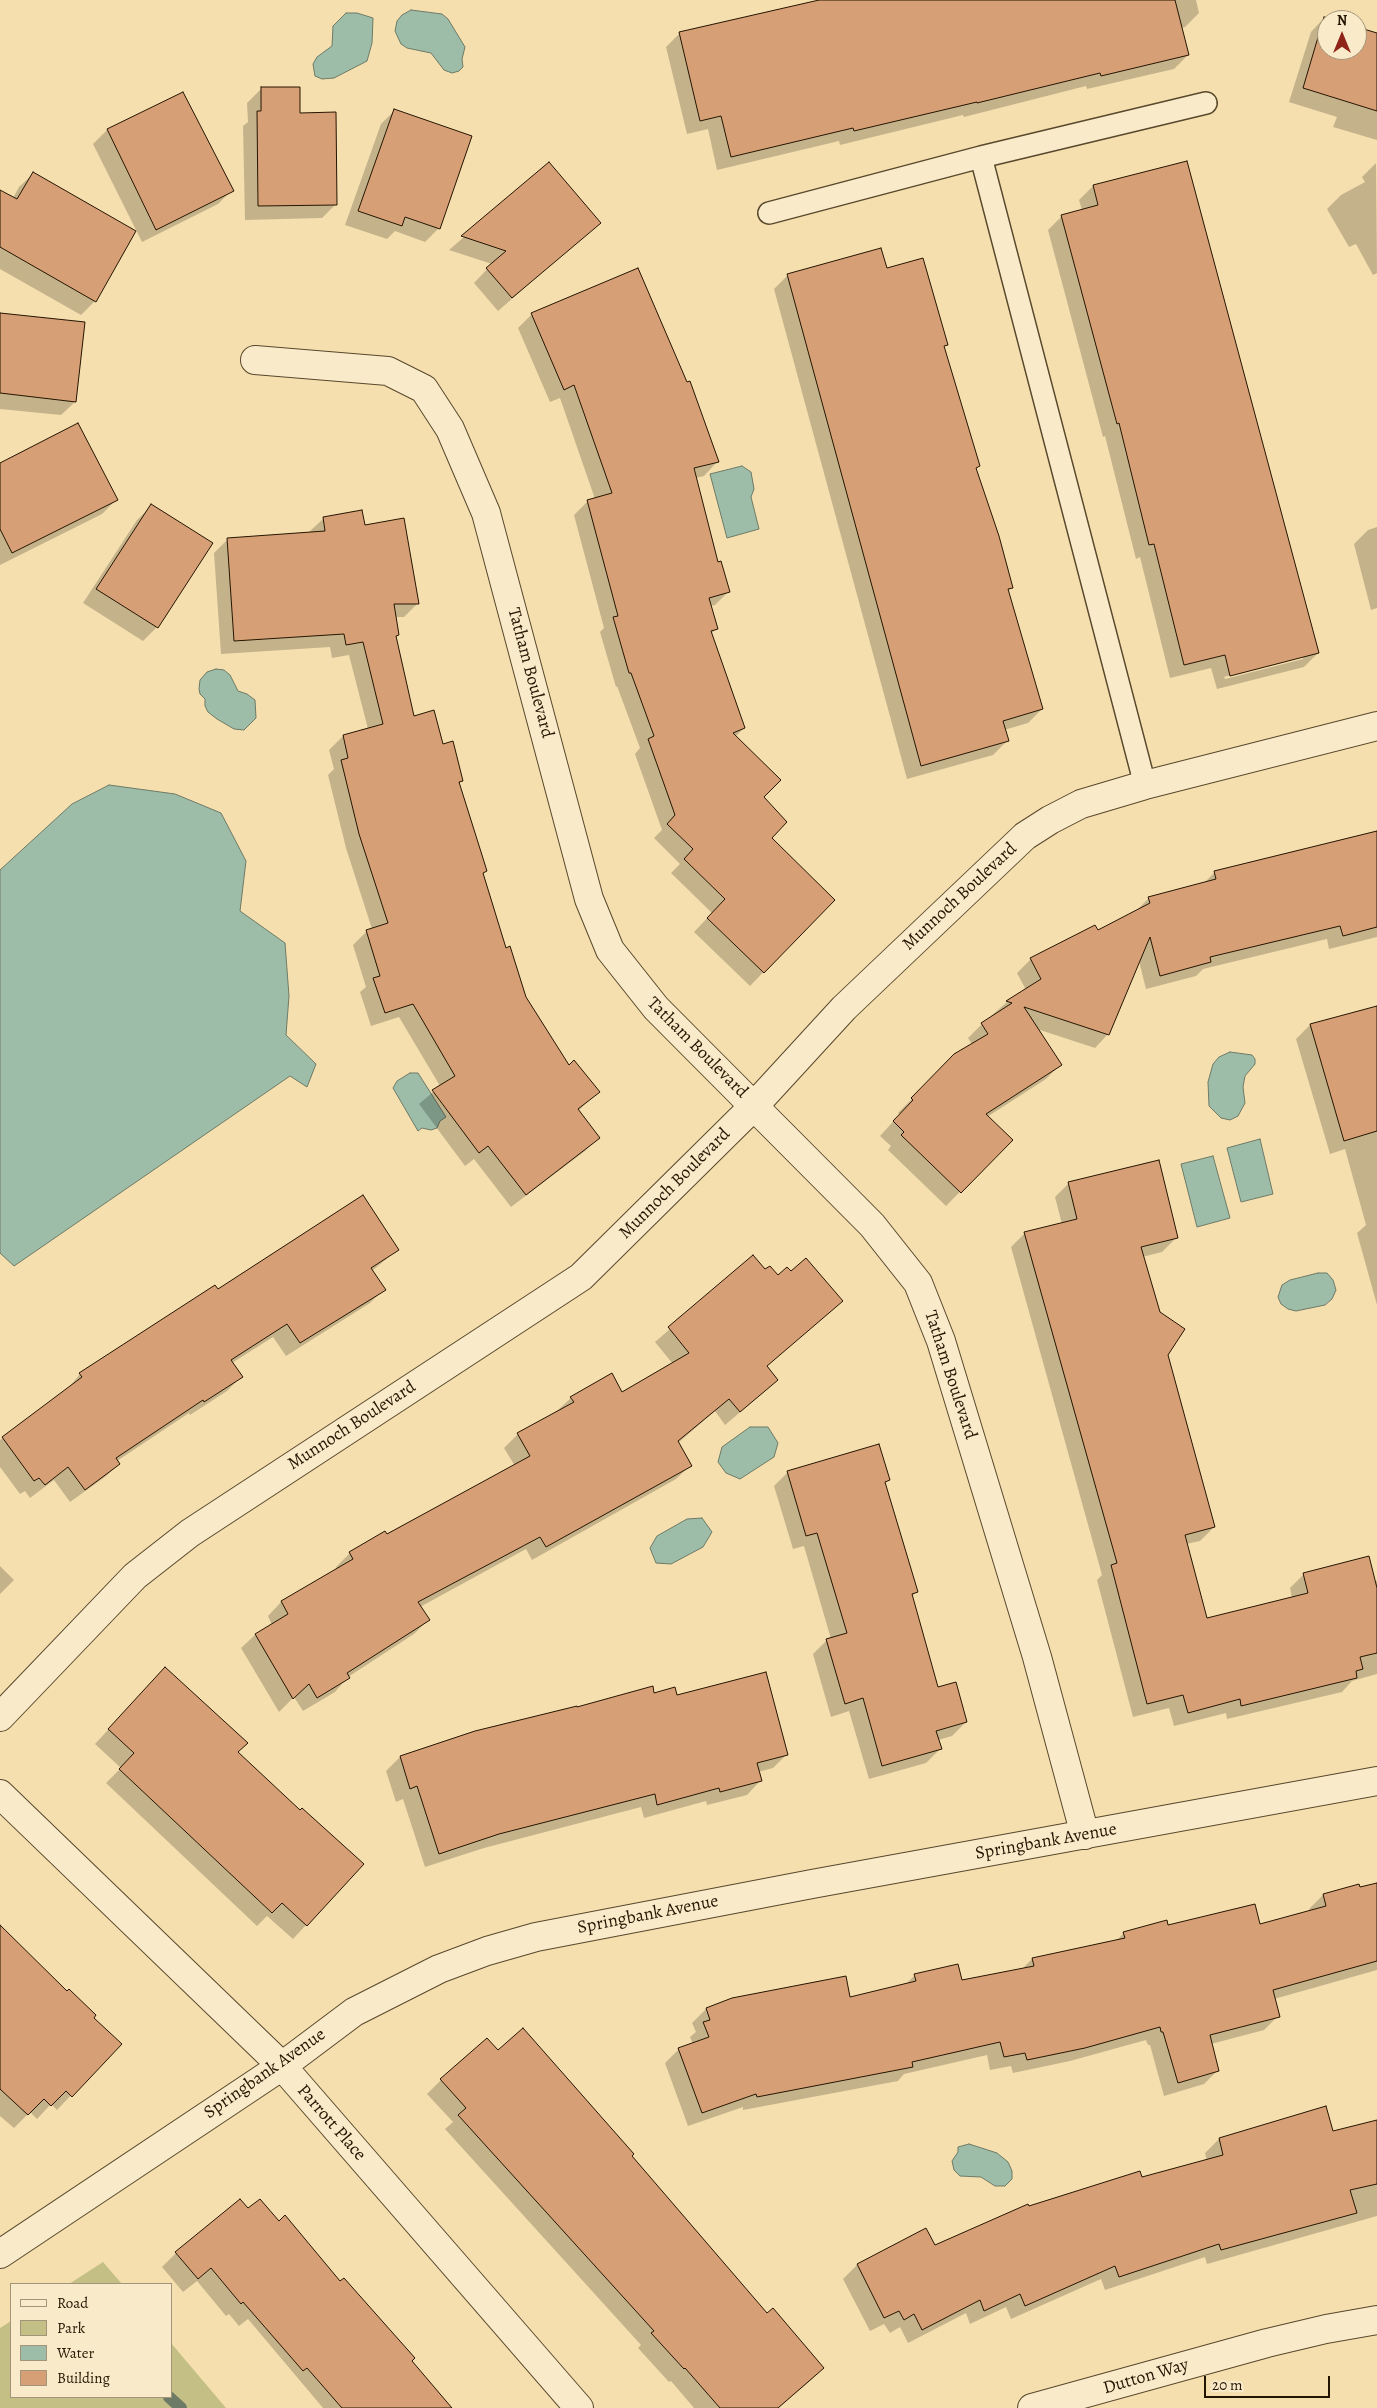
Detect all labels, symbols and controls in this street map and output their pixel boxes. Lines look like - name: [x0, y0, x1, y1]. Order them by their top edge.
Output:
- north arrow: [1317, 10, 1367, 60]
- text: N: [1337, 11, 1347, 30]
- street label: Tatham Boulevard: [502, 605, 558, 741]
- street label: Munnoch Boulevard: [898, 839, 1022, 955]
- street label: Tatham Boulevard: [642, 993, 752, 1103]
- street label: Munnoch Boulevard: [615, 1124, 735, 1244]
- street label: Tatham Boulevard: [919, 1308, 981, 1442]
- street label: Munnoch Boulevard: [284, 1377, 420, 1475]
- street label: Springbank Avenue: [974, 1819, 1118, 1865]
- street label: Springbank Avenue: [576, 1891, 720, 1939]
- street label: Springbank Avenue: [200, 2024, 330, 2124]
- street label: Parrott Place: [292, 2080, 370, 2166]
- legend: [10, 2283, 172, 2398]
- text: Road: [57, 2293, 88, 2313]
- text: Park: [57, 2318, 85, 2338]
- text: Water: [57, 2343, 94, 2363]
- street label: Dutton Way: [1101, 2354, 1191, 2400]
- scale bar: [1207, 2366, 1333, 2398]
- text: Building: [57, 2368, 110, 2388]
- text: 20 m: [1212, 2375, 1243, 2395]

